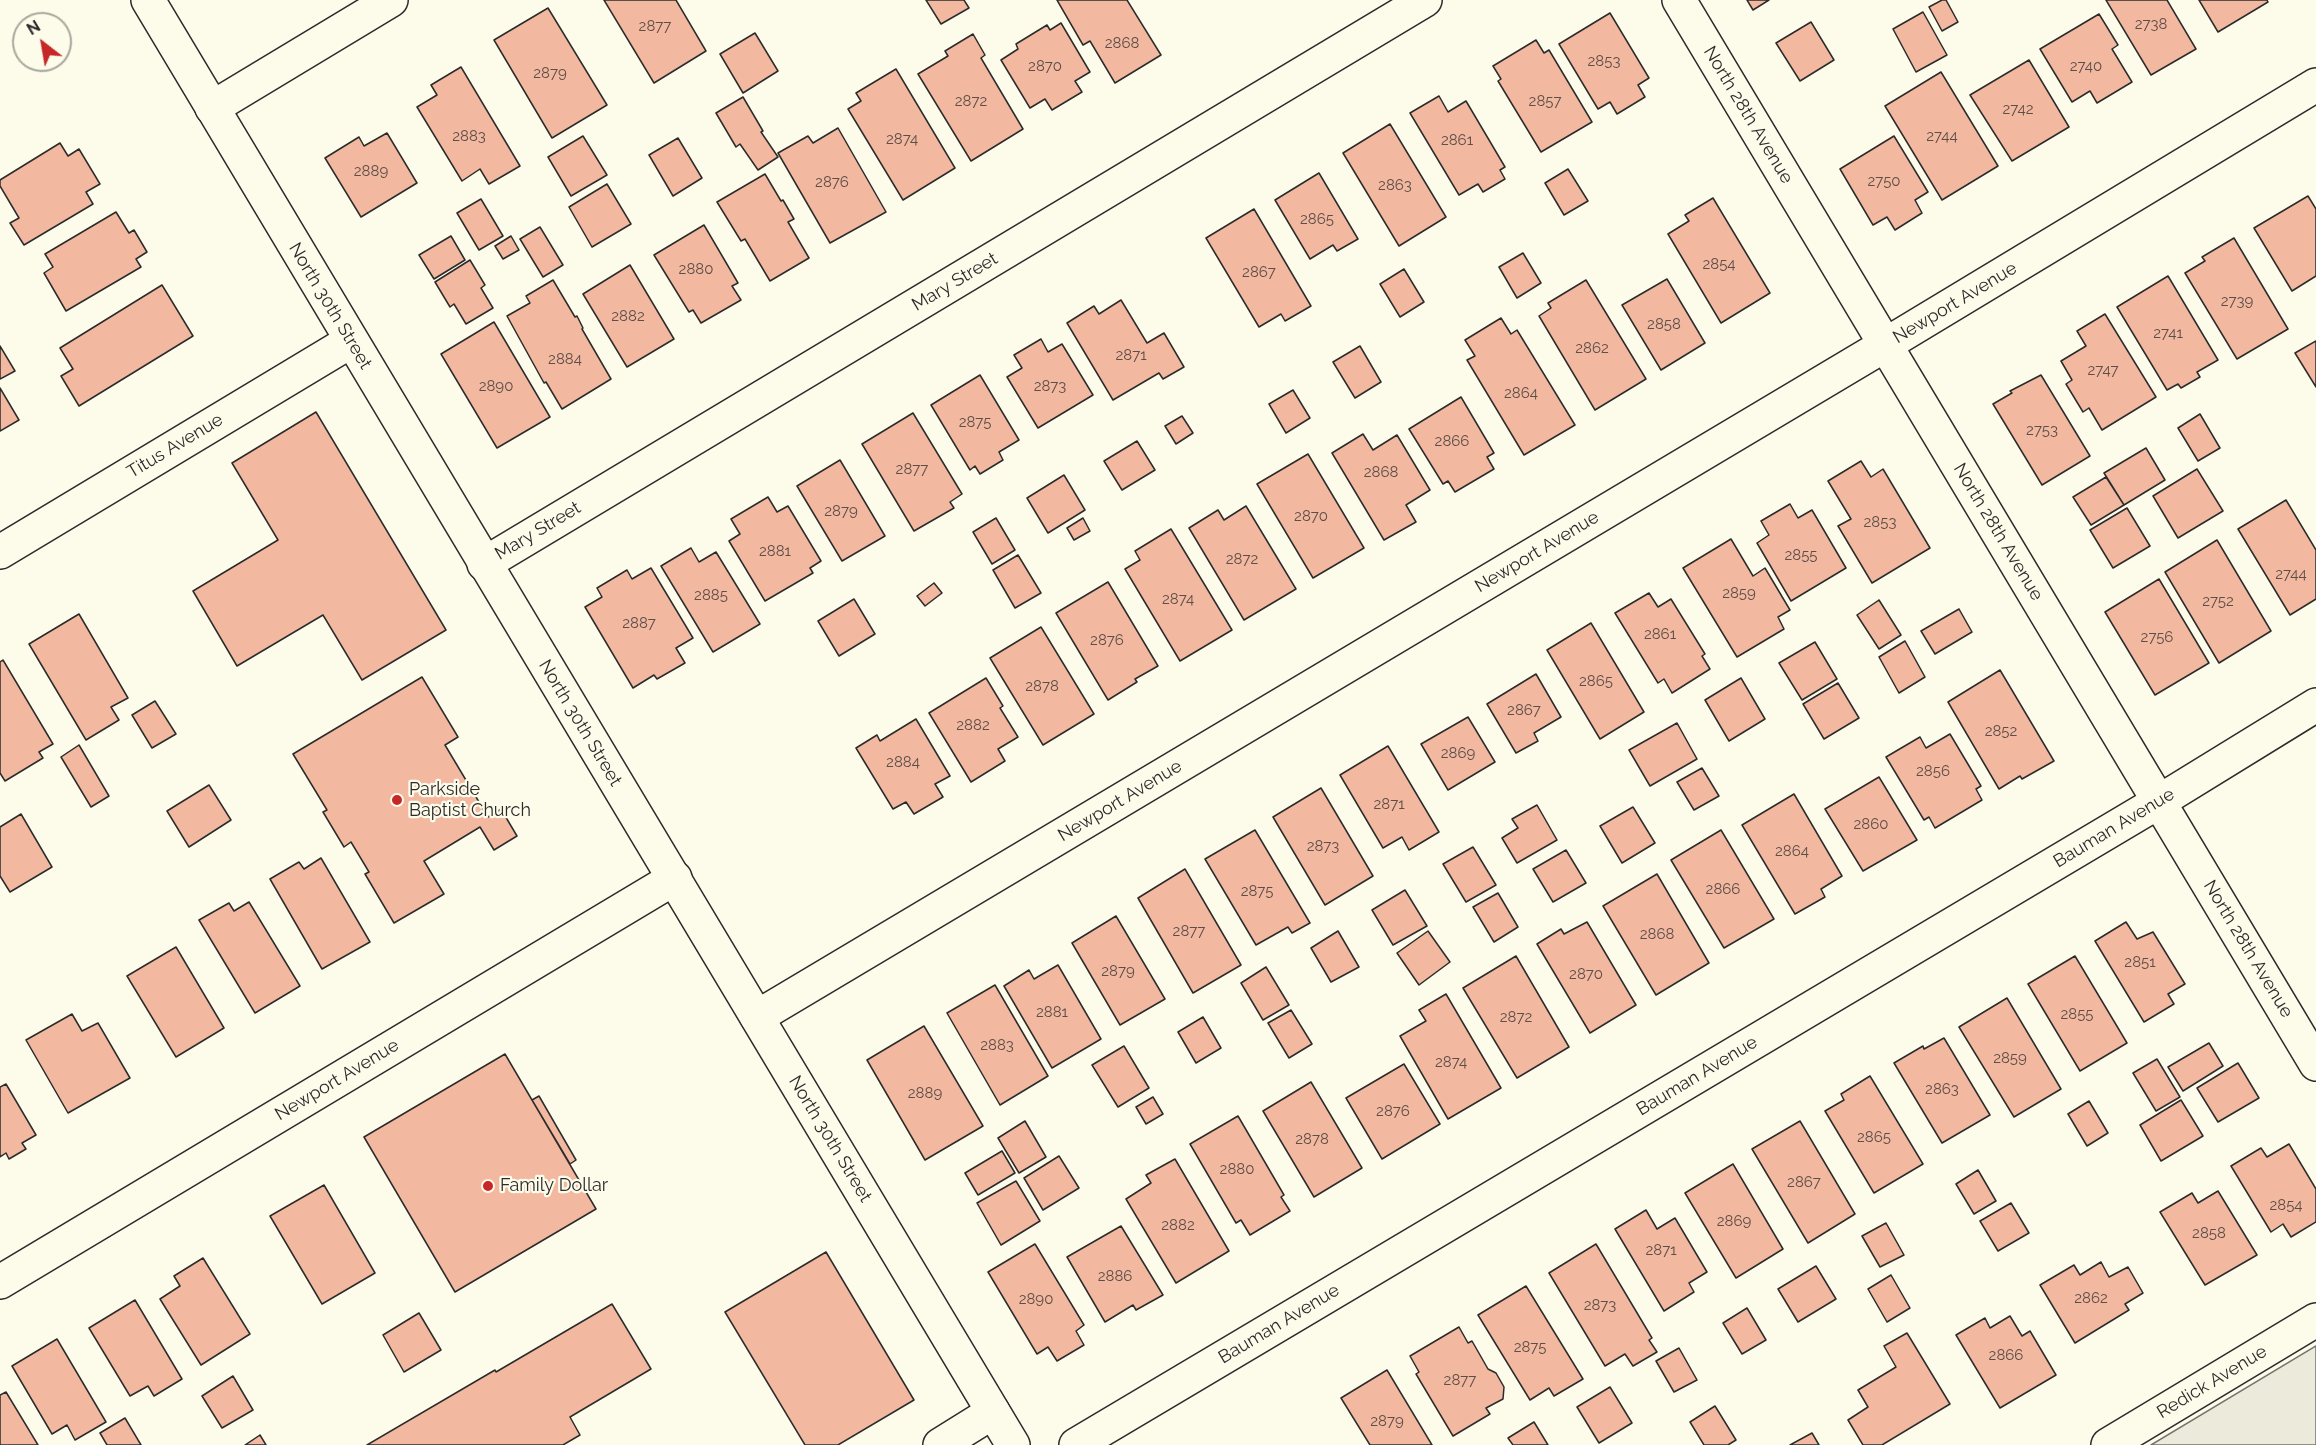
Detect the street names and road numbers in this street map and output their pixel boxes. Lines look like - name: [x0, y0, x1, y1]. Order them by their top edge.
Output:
- street label: North 28th Avenue: [1699, 42, 1797, 188]
- street label: North 30th Street: [284, 239, 376, 373]
- street label: Mary Street: [908, 248, 1002, 316]
- street label: Newport Avenue: [1889, 258, 2021, 348]
- street label: Titus Avenue: [123, 409, 227, 483]
- street label: North 28th Avenue: [1949, 459, 2047, 605]
- street label: Mary Street: [491, 497, 585, 565]
- street label: Newport Avenue: [1471, 507, 1603, 597]
- street label: North 30th Street: [534, 656, 626, 790]
- street label: Newport Avenue: [1054, 756, 1186, 846]
- street label: Bauman Avenue: [2050, 783, 2178, 873]
- street label: North 28th Avenue: [2199, 876, 2297, 1022]
- street label: Bauman Avenue: [1633, 1031, 1761, 1121]
- street label: Newport Avenue: [271, 1035, 403, 1125]
- street label: North 30th Street: [784, 1072, 876, 1206]
- street label: Bauman Avenue: [1215, 1279, 1343, 1369]
- street label: Redick Avenue: [2153, 1341, 2271, 1423]

